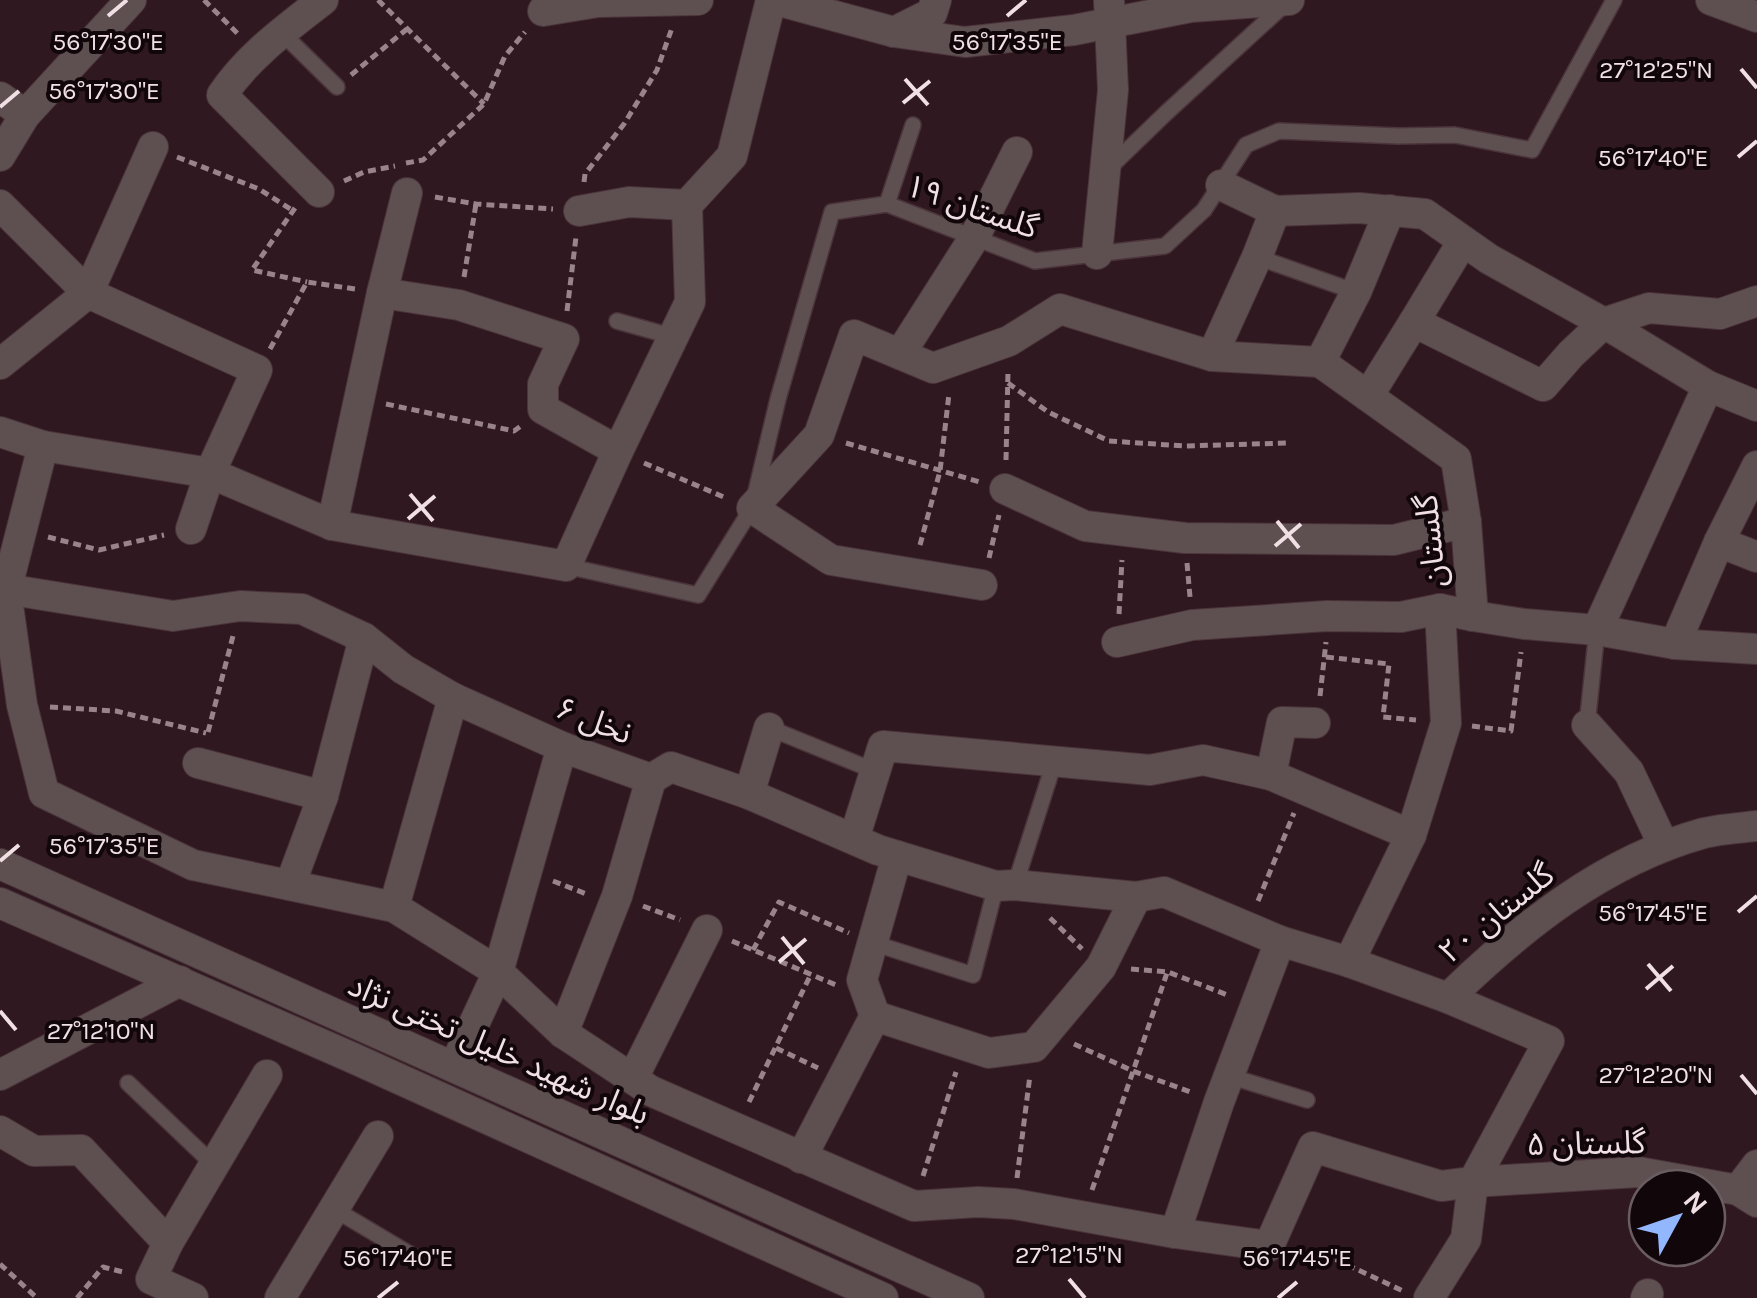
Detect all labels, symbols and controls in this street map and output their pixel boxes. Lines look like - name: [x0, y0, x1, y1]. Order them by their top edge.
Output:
- text: 56°17'30"E: [52, 27, 164, 56]
- text: 56°17'35"E: [952, 27, 1062, 56]
- text: 27°12'25"N: [1599, 55, 1713, 84]
- text: 56°17'30"E: [48, 76, 160, 105]
- text: 56°17'40"E: [1598, 143, 1708, 172]
- street label: گلستان ۱۹: [901, 167, 1044, 247]
- street label: گلستان: [1407, 492, 1454, 589]
- street label: نخل ۶: [551, 689, 637, 752]
- text: 56°17'35"E: [49, 831, 159, 860]
- street label: گلستان ۲۰: [1431, 855, 1562, 971]
- text: 56°17'45"E: [1598, 898, 1708, 927]
- street label: بلوار شهید خلیل تختی نژاد: [342, 966, 655, 1133]
- text: 27°12'10"N: [47, 1016, 155, 1045]
- text: 27°12'20"N: [1599, 1060, 1713, 1089]
- street label: گلستان ۵: [1526, 1124, 1647, 1163]
- north arrow: [1627, 1168, 1727, 1268]
- text: N: [1677, 1184, 1715, 1221]
- text: 27°12'15"N: [1015, 1240, 1123, 1269]
- text: 56°17'40"E: [343, 1243, 453, 1272]
- text: 56°17'45"E: [1242, 1243, 1352, 1272]

